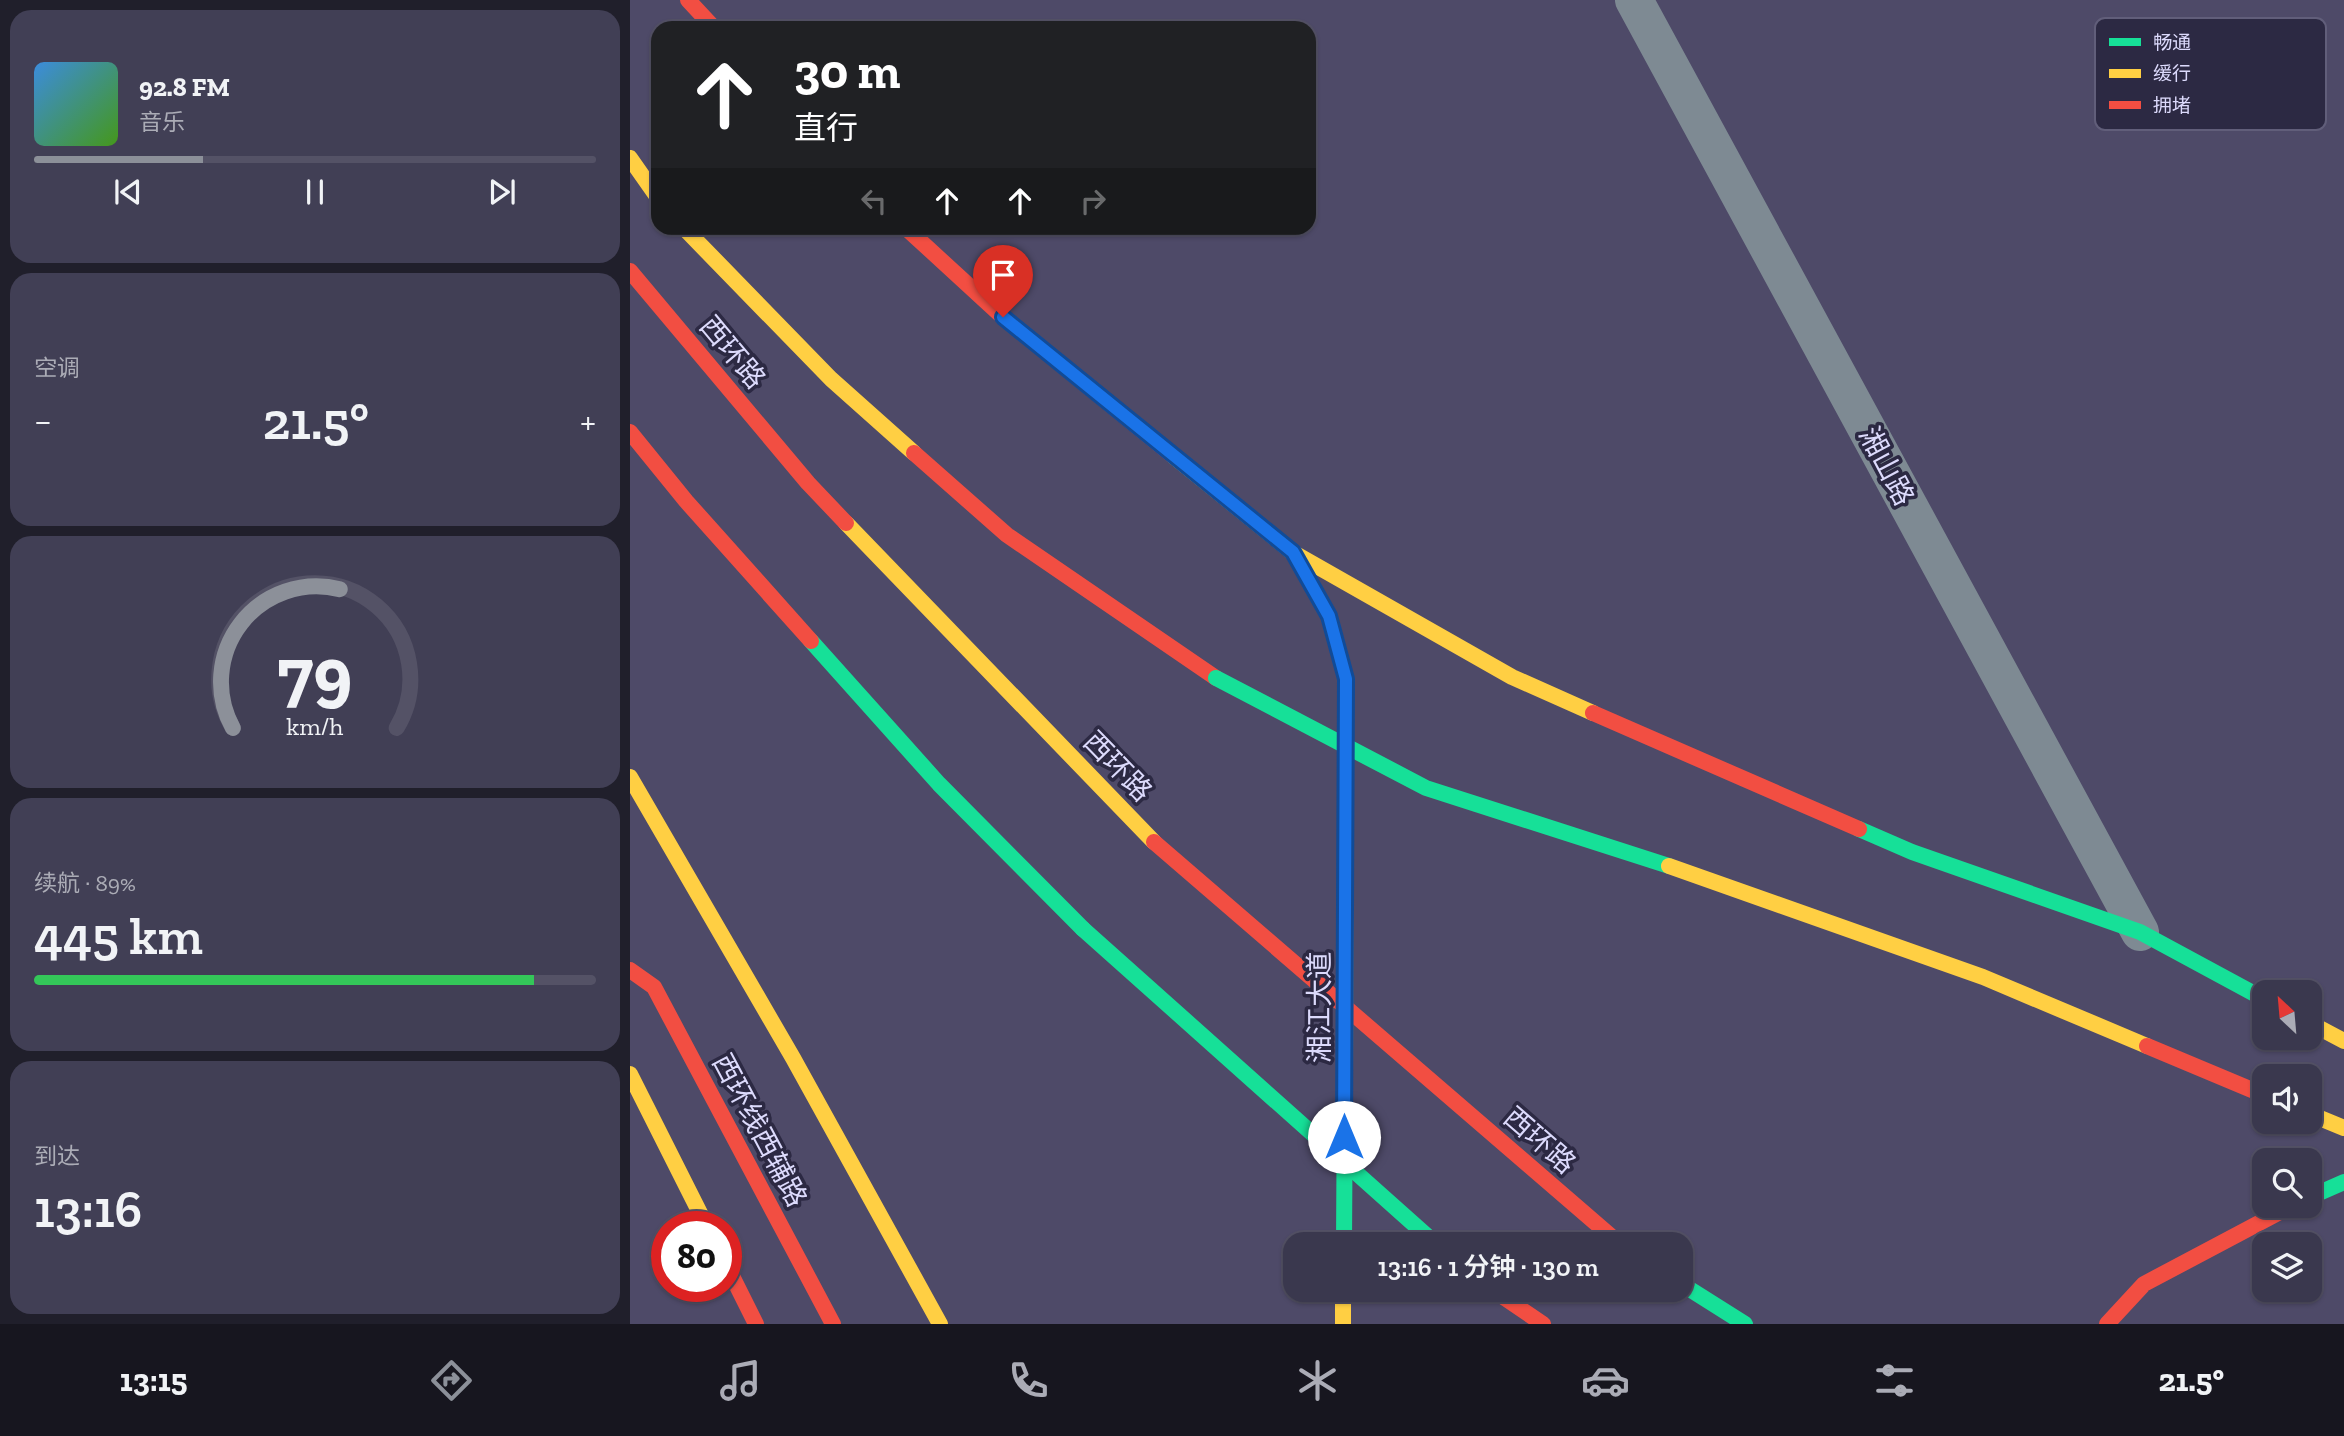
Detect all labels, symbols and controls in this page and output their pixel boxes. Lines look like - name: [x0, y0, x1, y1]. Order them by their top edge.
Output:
- legend: [2095, 18, 2326, 130]
- text: 畅通: [2153, 31, 2191, 54]
- text: 30 m: [794, 42, 900, 101]
- icon: ahead: [679, 49, 770, 140]
- text: 缓行: [2153, 62, 2191, 85]
- text: 92.8 FM: [139, 71, 230, 103]
- text: 拥堵: [2153, 94, 2191, 117]
- text: 音乐: [139, 108, 185, 136]
- text: 直行: [794, 109, 858, 147]
- icon: previous: [109, 173, 147, 211]
- icon: pause: [296, 173, 334, 211]
- icon: next: [483, 173, 521, 211]
- icon: left: [855, 182, 893, 220]
- icon: ahead: [928, 182, 966, 220]
- icon: ahead: [1001, 182, 1039, 220]
- icon: right: [1074, 182, 1112, 220]
- pin: [973, 245, 1033, 317]
- icon: arrive: [984, 256, 1022, 294]
- street label: 西环路: [693, 310, 772, 395]
- text: 空调: [34, 354, 80, 382]
- text: 21.5°: [263, 390, 369, 452]
- text: −: [34, 398, 52, 444]
- text: +: [580, 398, 596, 444]
- street label: 湘山路: [1852, 421, 1921, 511]
- text: 79: [278, 629, 352, 717]
- text: km/h: [286, 711, 344, 741]
- street label: 西环路: [1077, 725, 1159, 808]
- text: 续航 · 89%: [34, 869, 136, 897]
- text: 445 km: [34, 905, 203, 967]
- street label: 湘江大道: [1303, 951, 1336, 1063]
- north arrow: [2252, 980, 2322, 1050]
- map controls: [2252, 980, 2322, 1302]
- street label: 西环线西辅路: [706, 1048, 814, 1212]
- button: sound: [2252, 1064, 2322, 1134]
- position arrow: [1307, 1100, 1381, 1174]
- street label: 西环路: [1497, 1100, 1582, 1180]
- text: 到达: [34, 1142, 80, 1170]
- button: search: [2252, 1148, 2322, 1218]
- text: 13:16: [34, 1178, 142, 1240]
- speed limit sign: 80: [651, 1211, 742, 1302]
- button: layers: [2252, 1232, 2322, 1302]
- text: 13:16 · 1 分钟 · 130 m: [1377, 1251, 1599, 1283]
- icon: directions: [427, 1356, 476, 1405]
- icon: music: [716, 1356, 765, 1405]
- icon: phone: [1004, 1356, 1053, 1405]
- icon: climate: [1293, 1356, 1342, 1405]
- icon: car: [1581, 1356, 1630, 1405]
- icon: filters: [1870, 1356, 1919, 1405]
- text: 13:15: [120, 1361, 187, 1399]
- text: 21.5°: [2158, 1361, 2224, 1399]

